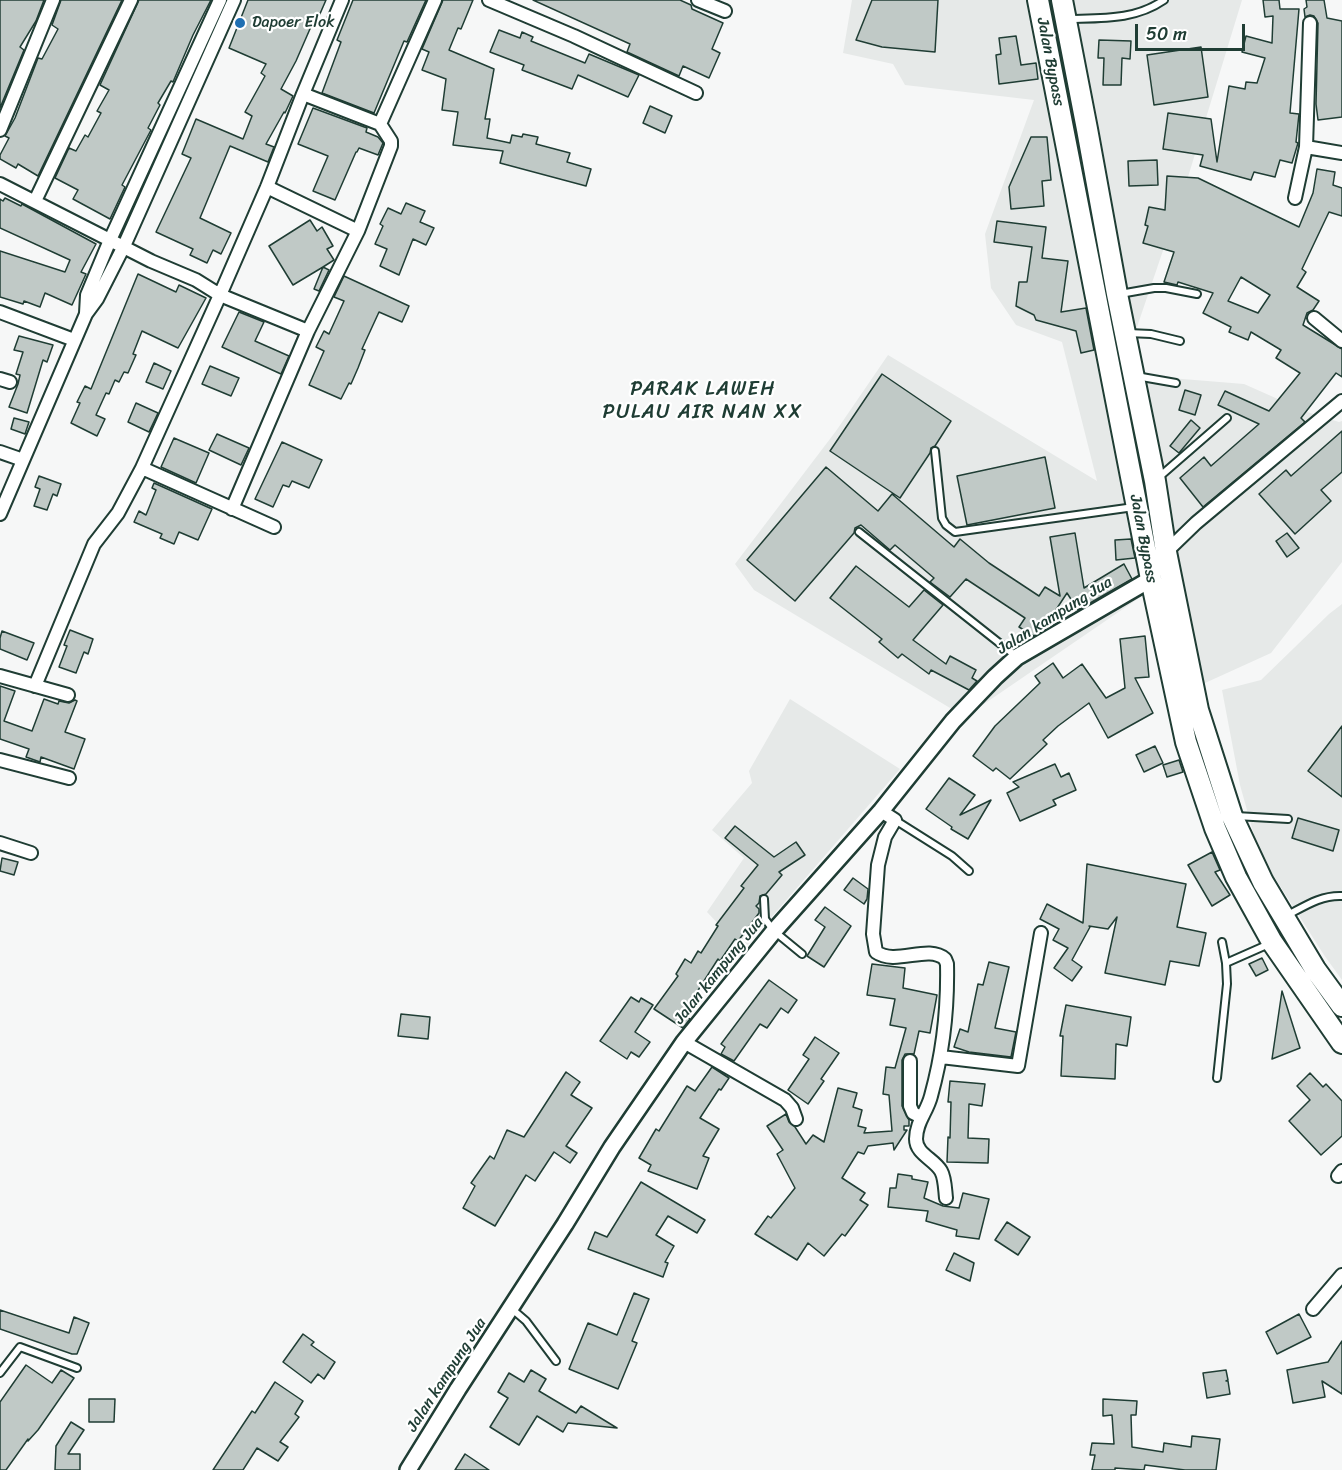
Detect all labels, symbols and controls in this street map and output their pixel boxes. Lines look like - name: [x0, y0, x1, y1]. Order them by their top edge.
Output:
- scale bar: [1138, 12, 1248, 50]
- place label: Dapoer Elok: [252, 13, 335, 33]
- marker: Dapoer Elok: [233, 16, 247, 30]
- street label: Jalan Bypass: [1032, 16, 1068, 108]
- text: 50 m: [1146, 18, 1187, 50]
- district label: PARAK LAWEH PULAU AIR NAN XX: [604, 378, 802, 425]
- street label: Jalan Bypass: [1125, 493, 1161, 585]
- street label: Jalan kampung Jua: [994, 573, 1116, 659]
- street label: Jalan kampung Jua: [670, 914, 768, 1028]
- street label: Jalan kampung Jua: [403, 1315, 491, 1435]

